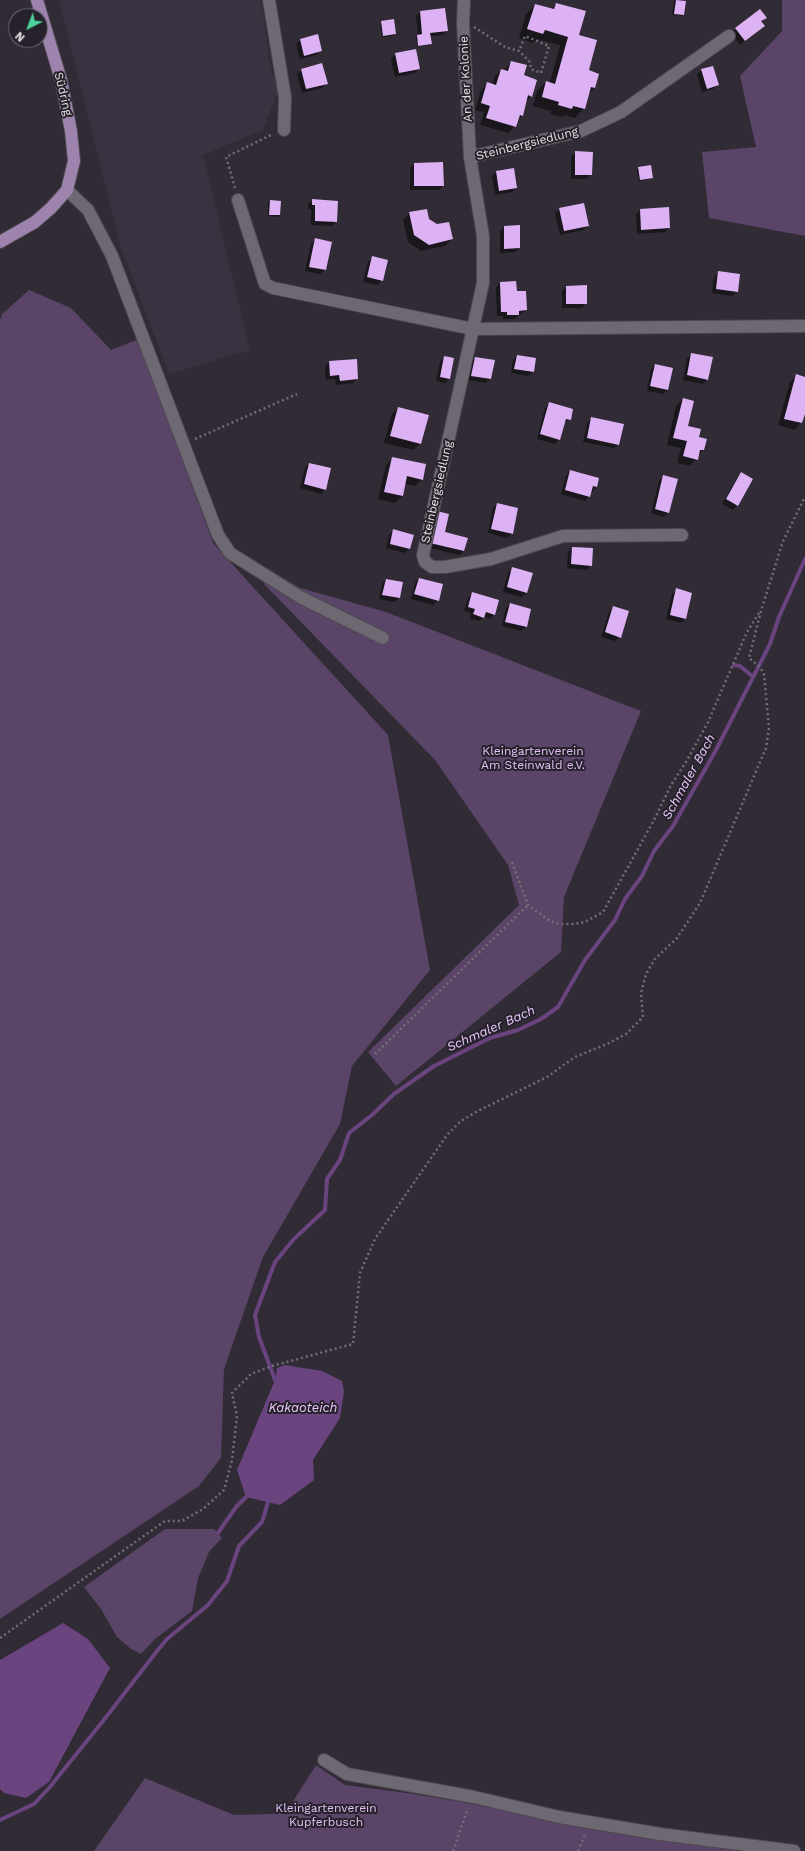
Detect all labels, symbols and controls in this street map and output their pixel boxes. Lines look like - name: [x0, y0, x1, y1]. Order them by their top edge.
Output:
- north arrow: [8, 8, 48, 48]
- text: N: [13, 29, 28, 44]
- street label: An der Kolonie: [457, 36, 475, 122]
- street label: Südring: [51, 71, 75, 117]
- street label: Steinbergsiedlung: [475, 124, 579, 164]
- street label: Steinbergsiedlung: [418, 439, 456, 545]
- water label: Schmaler Bach: [659, 732, 719, 822]
- park label: Kleingartenverein Am Steinwald e.V.: [481, 744, 585, 772]
- water label: Schmaler Bach: [444, 1003, 538, 1055]
- water label: Kakaoteich: [269, 1400, 337, 1416]
- park label: Kleingartenverein Kupferbusch: [275, 1801, 377, 1829]

